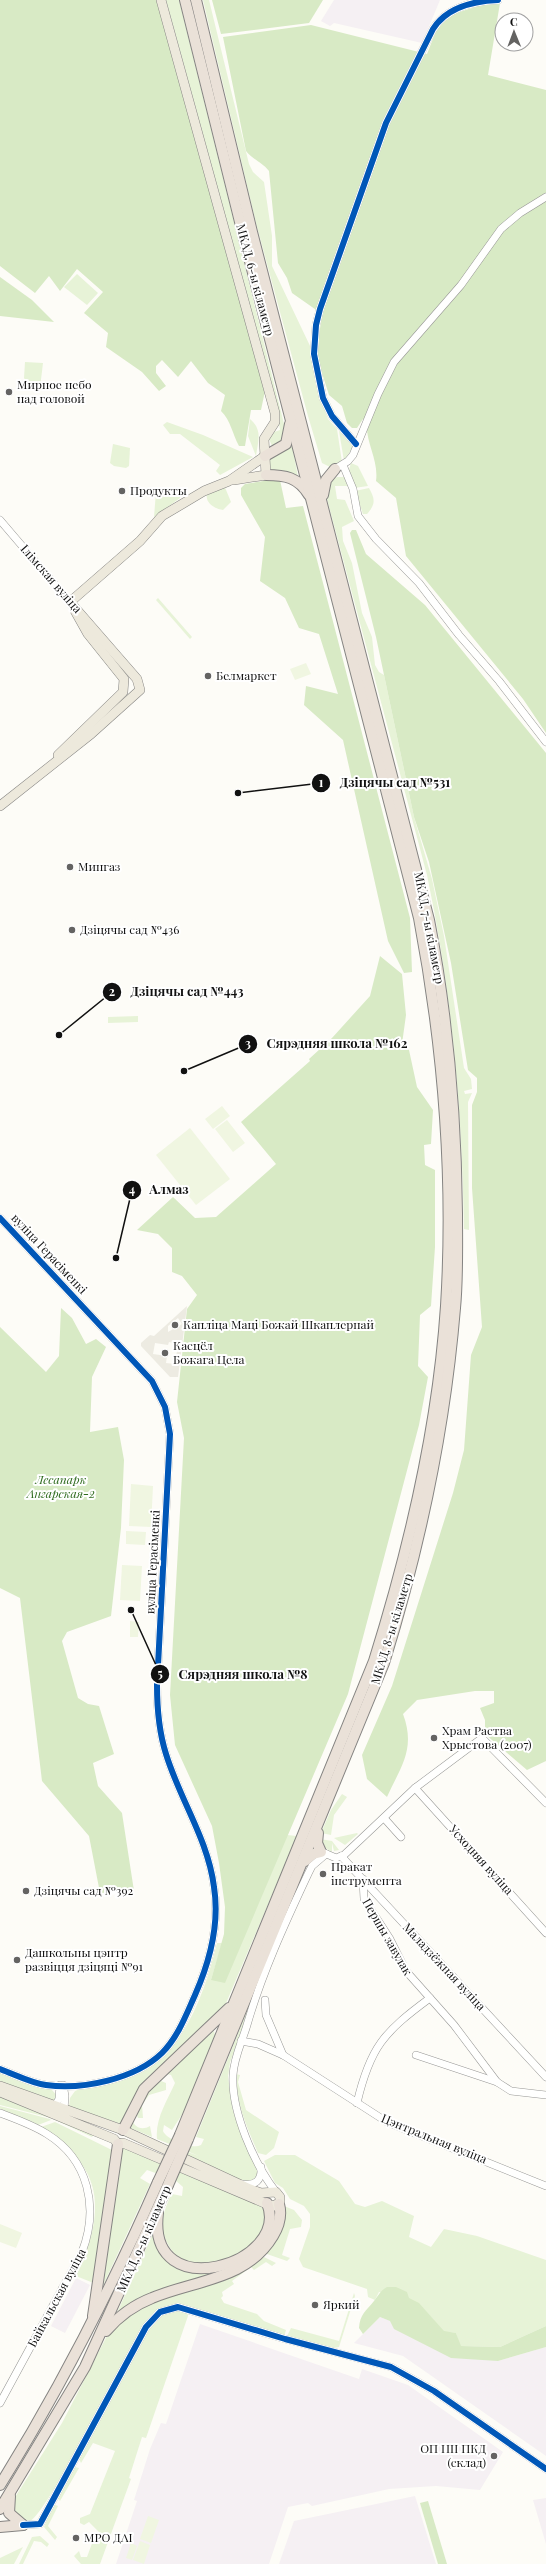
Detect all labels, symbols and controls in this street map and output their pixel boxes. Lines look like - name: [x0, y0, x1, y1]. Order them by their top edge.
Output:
- north arrow: [494, 12, 534, 52]
- text: С: [510, 14, 518, 29]
- street label: МКАД, 6-ы кіламетр: [233, 222, 279, 338]
- place label: Мирное небо над головой: [17, 376, 92, 406]
- marker: Мирное небо над головой: [4, 387, 14, 397]
- place label: Продукты: [130, 482, 187, 498]
- marker: Продукты: [117, 486, 127, 496]
- street label: Ілімская вуліца: [18, 541, 86, 616]
- place label: Белмаркет: [216, 667, 277, 683]
- marker: Белмаркет: [203, 671, 213, 681]
- callout: Дзіцячы сад №531: [311, 770, 458, 795]
- text: Дзіцячы сад №531: [340, 773, 450, 790]
- text: 1: [319, 774, 324, 790]
- place label: Мингаз: [78, 858, 121, 874]
- marker: Мингаз: [65, 862, 75, 872]
- street label: МКАД, 7-ы кіламетр: [411, 870, 449, 985]
- place label: Дзіцячы сад №436: [80, 921, 179, 937]
- marker: Дзіцячы сад №436: [67, 925, 77, 935]
- callout: Дзіцячы сад №443: [102, 979, 251, 1004]
- text: Дзіцячы сад №443: [130, 982, 244, 999]
- text: 2: [109, 983, 115, 999]
- callout: Сярэдняя школа №162: [238, 1031, 415, 1056]
- text: Сярэдняя школа №162: [267, 1034, 408, 1051]
- text: 3: [245, 1035, 251, 1051]
- callout: Алмаз: [122, 1177, 197, 1202]
- text: Алмаз: [148, 1180, 189, 1197]
- text: 4: [129, 1181, 135, 1197]
- street label: вуліца Герасіменкі: [8, 1210, 91, 1297]
- place label: Капліца Маці Божай Шкаплернай: [183, 1316, 375, 1332]
- marker: Капліца Маці Божай Шкаплернай: [170, 1320, 180, 1330]
- place label: Касцёл Божага Цела: [173, 1337, 244, 1367]
- marker: Касцёл Божага Цела: [160, 1348, 170, 1358]
- park label: Лесапарк Ангарская-2: [25, 1471, 95, 1501]
- street label: вуліца Герасіменкі: [141, 1509, 163, 1614]
- street label: МКАД, 8-ы кіламетр: [367, 1571, 416, 1686]
- callout: Сярэдняя школа №8: [150, 1662, 315, 1687]
- text: 5: [157, 1665, 163, 1681]
- text: Сярэдняя школа №8: [178, 1665, 308, 1682]
- place label: Храм Раства Хрыстова (2007): [442, 1722, 532, 1752]
- marker: Храм Раства Хрыстова (2007): [429, 1733, 439, 1743]
- street label: Усходняя вуліца: [445, 1820, 517, 1898]
- place label: Пракат інструмента: [331, 1858, 402, 1888]
- marker: Пракат інструмента: [318, 1869, 328, 1879]
- place label: Дзіцячы сад №392: [34, 1882, 134, 1898]
- marker: Дзіцячы сад №392: [21, 1886, 31, 1896]
- street label: Першы завулак: [359, 1895, 416, 1978]
- street label: Маладзёжная вуліца: [400, 1919, 490, 2014]
- place label: Дашкольны цэнтр развіцця дзіцяці №91: [25, 1944, 144, 1974]
- marker: Дашкольны цэнтр развіцця дзіцяці №91: [12, 1955, 22, 1965]
- street label: Цэнтральная вуліца: [379, 2110, 490, 2167]
- street label: МКАД, 9-ы кіламетр: [112, 2183, 174, 2295]
- street label: Байкальская вуліца: [23, 2245, 89, 2350]
- place label: Яркий: [322, 2296, 360, 2312]
- marker: Яркий: [310, 2300, 320, 2310]
- place label: ОП НII ПКД (склад): [420, 2440, 486, 2470]
- marker: ОП НII ПКД (склад): [489, 2451, 499, 2461]
- place label: МРО ДАІ: [84, 2529, 133, 2545]
- marker: МРО ДАІ: [71, 2533, 81, 2543]

